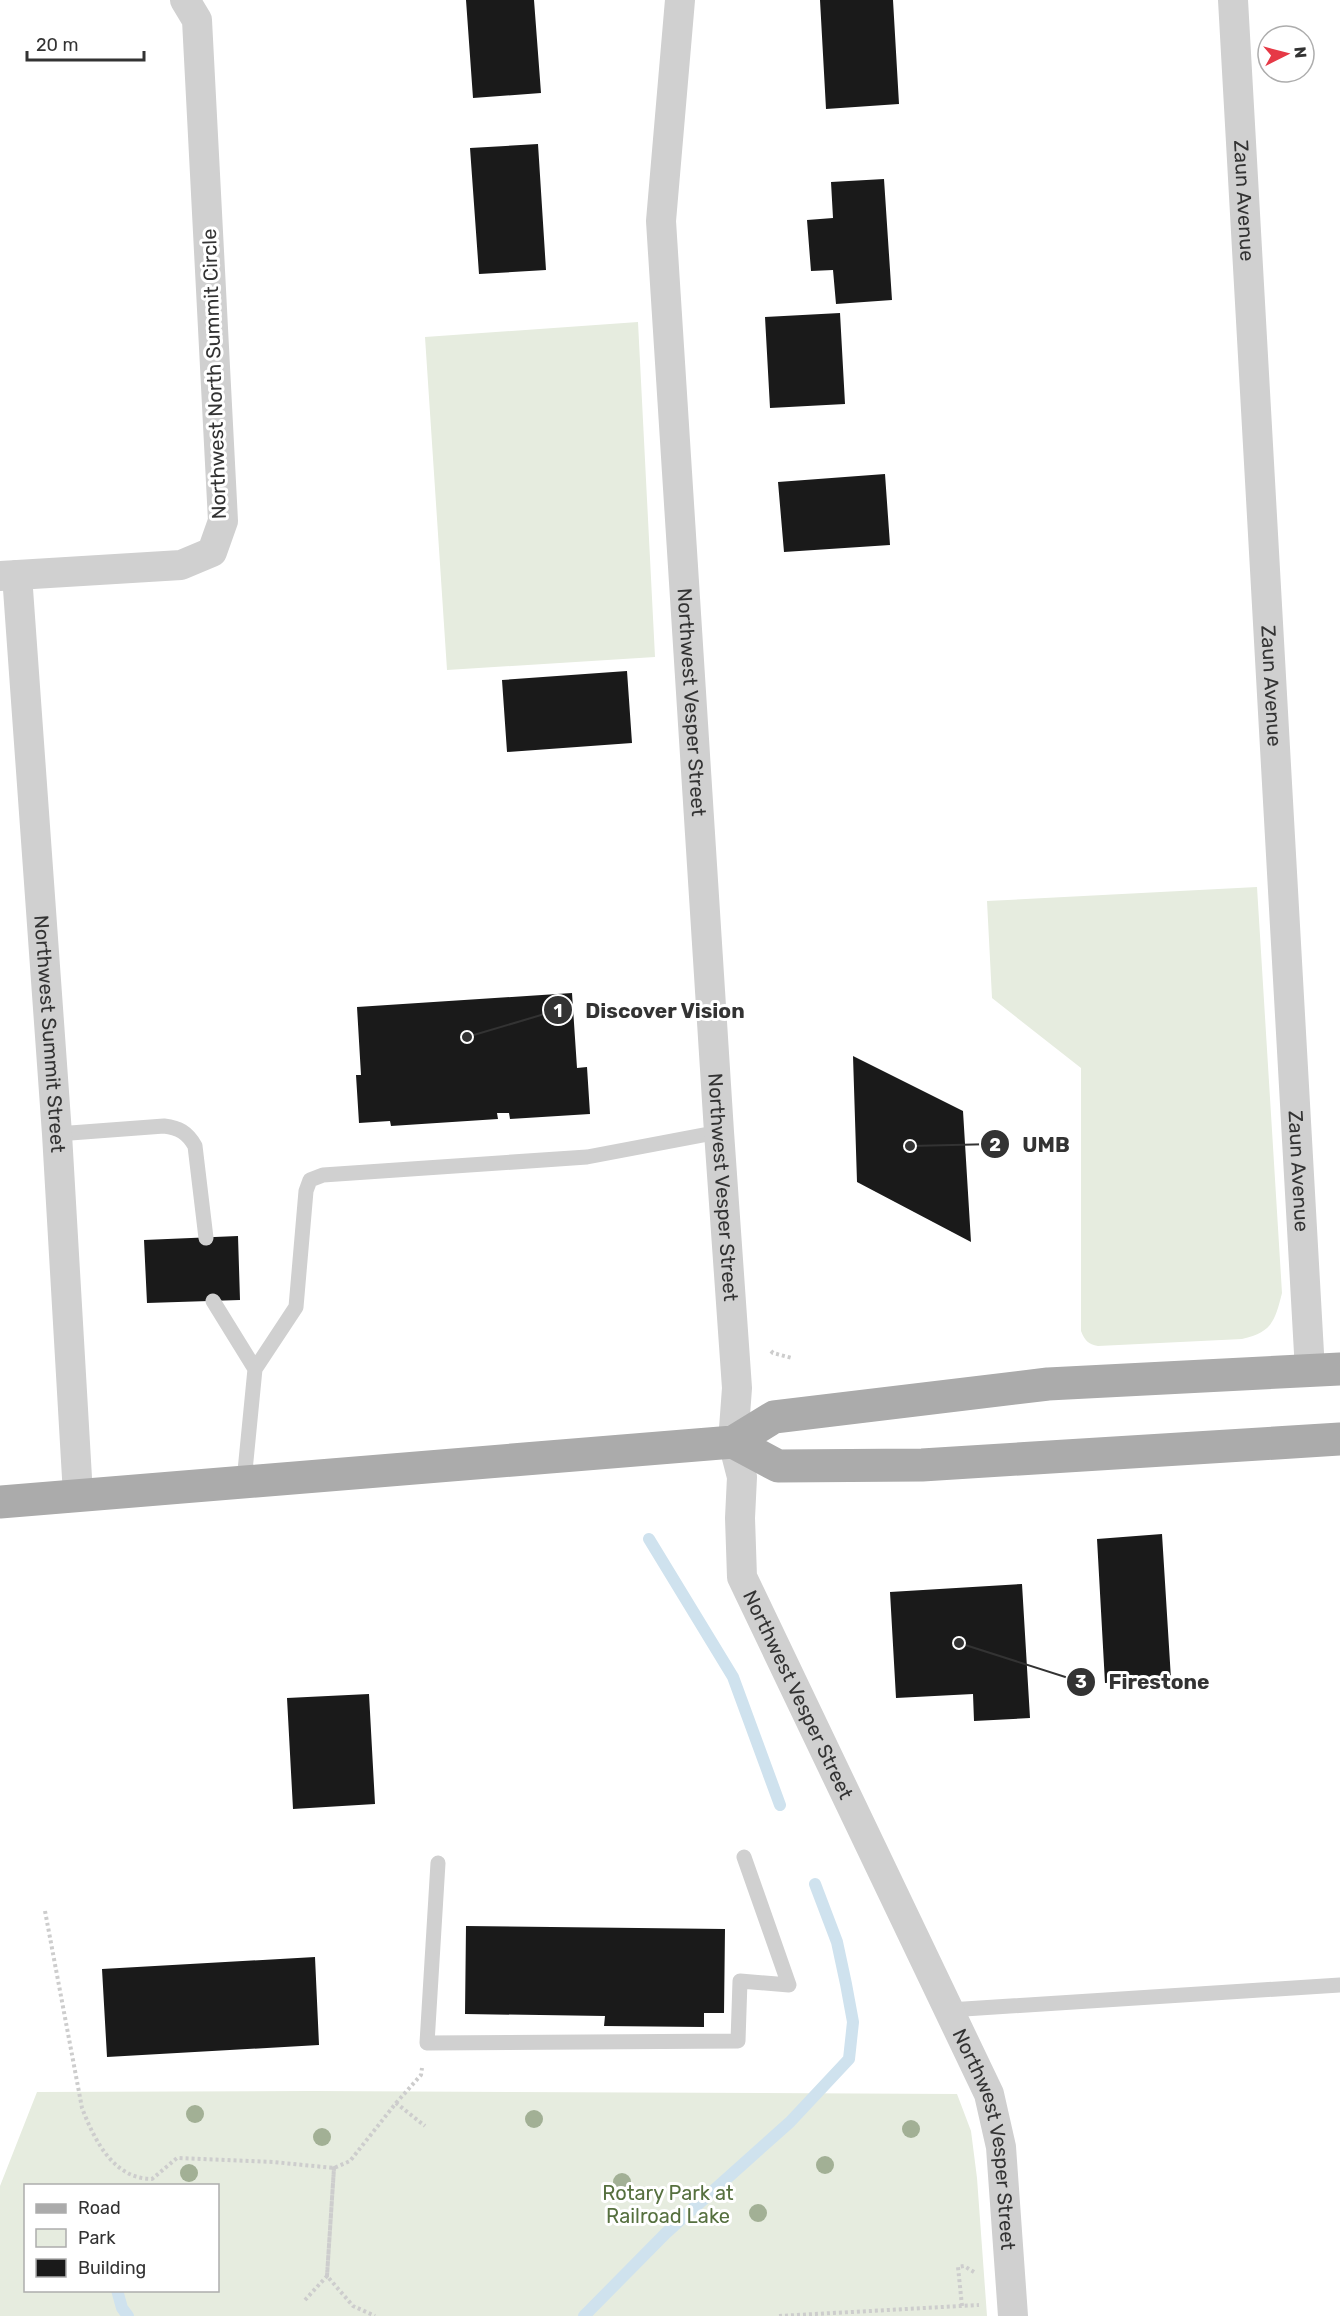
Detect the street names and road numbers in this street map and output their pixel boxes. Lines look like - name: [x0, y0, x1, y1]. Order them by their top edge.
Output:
- street label: Zaun Avenue: [1229, 139, 1260, 262]
- street label: Northwest North Summit Circle: [197, 228, 231, 520]
- street label: Northwest Vesper Street: [672, 587, 711, 817]
- street label: Zaun Avenue: [1256, 625, 1287, 747]
- street label: Northwest Summit Street: [29, 914, 70, 1154]
- street label: Northwest Vesper Street: [703, 1072, 743, 1302]
- street label: Zaun Avenue: [1283, 1110, 1314, 1233]
- street label: Northwest Vesper Street: [738, 1586, 858, 1803]
- street label: Northwest Vesper Street: [948, 2025, 1020, 2251]

